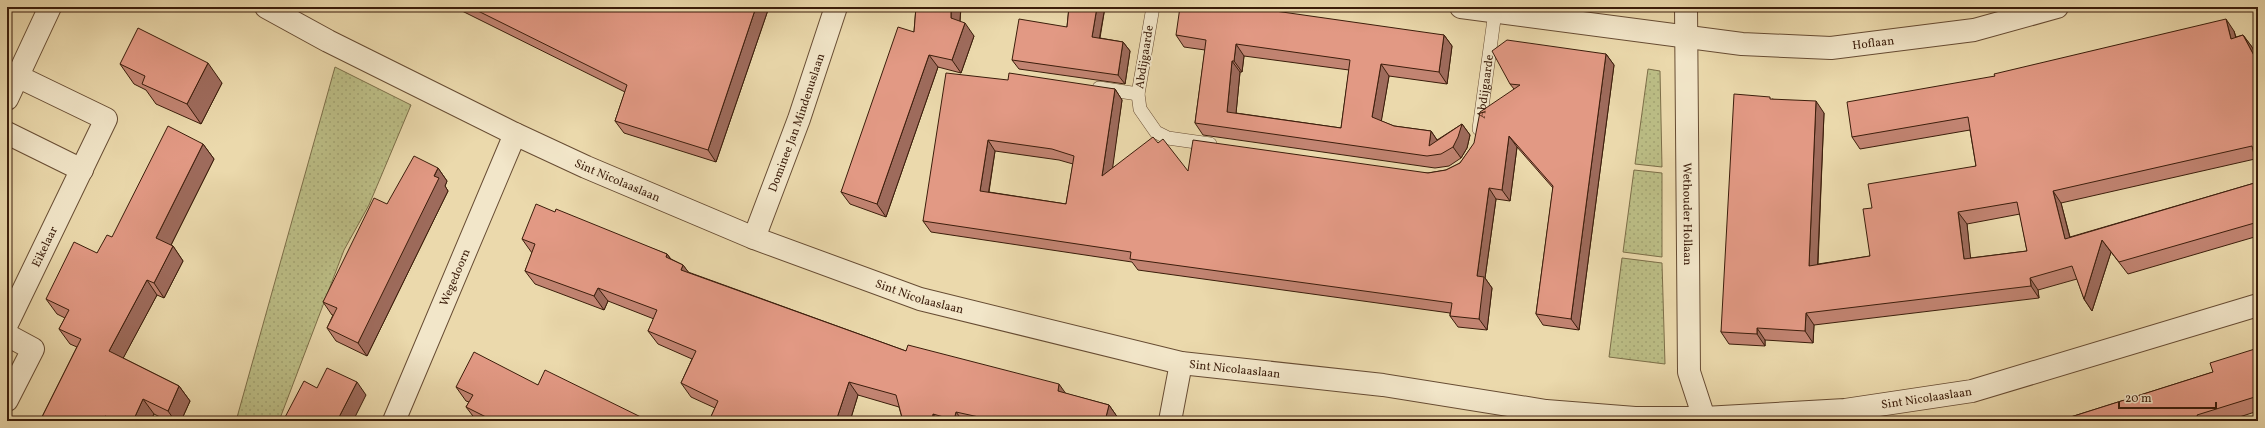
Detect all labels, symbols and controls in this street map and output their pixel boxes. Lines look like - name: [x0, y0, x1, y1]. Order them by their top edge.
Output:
- street label: Abdijgaarde: [1132, 24, 1158, 90]
- street label: Hoflaan: [1851, 33, 1895, 54]
- street label: Dominee Jan Mindenuslaan: [765, 51, 829, 195]
- street label: Abdijgaarde: [1474, 53, 1498, 119]
- street label: Sint Nicolaaslaan: [572, 156, 662, 206]
- street label: Wethouder Hollaan: [1678, 162, 1695, 266]
- street label: Eikelaar: [29, 224, 62, 270]
- street label: Wegedoorn: [436, 247, 475, 309]
- street label: Sint Nicolaaslaan: [873, 276, 965, 318]
- street label: Sint Nicolaaslaan: [1188, 357, 1281, 383]
- street label: Sint Nicolaaslaan: [1880, 384, 1973, 413]
- scale bar: [2119, 384, 2216, 410]
- text: 20 m: [2125, 391, 2152, 407]

